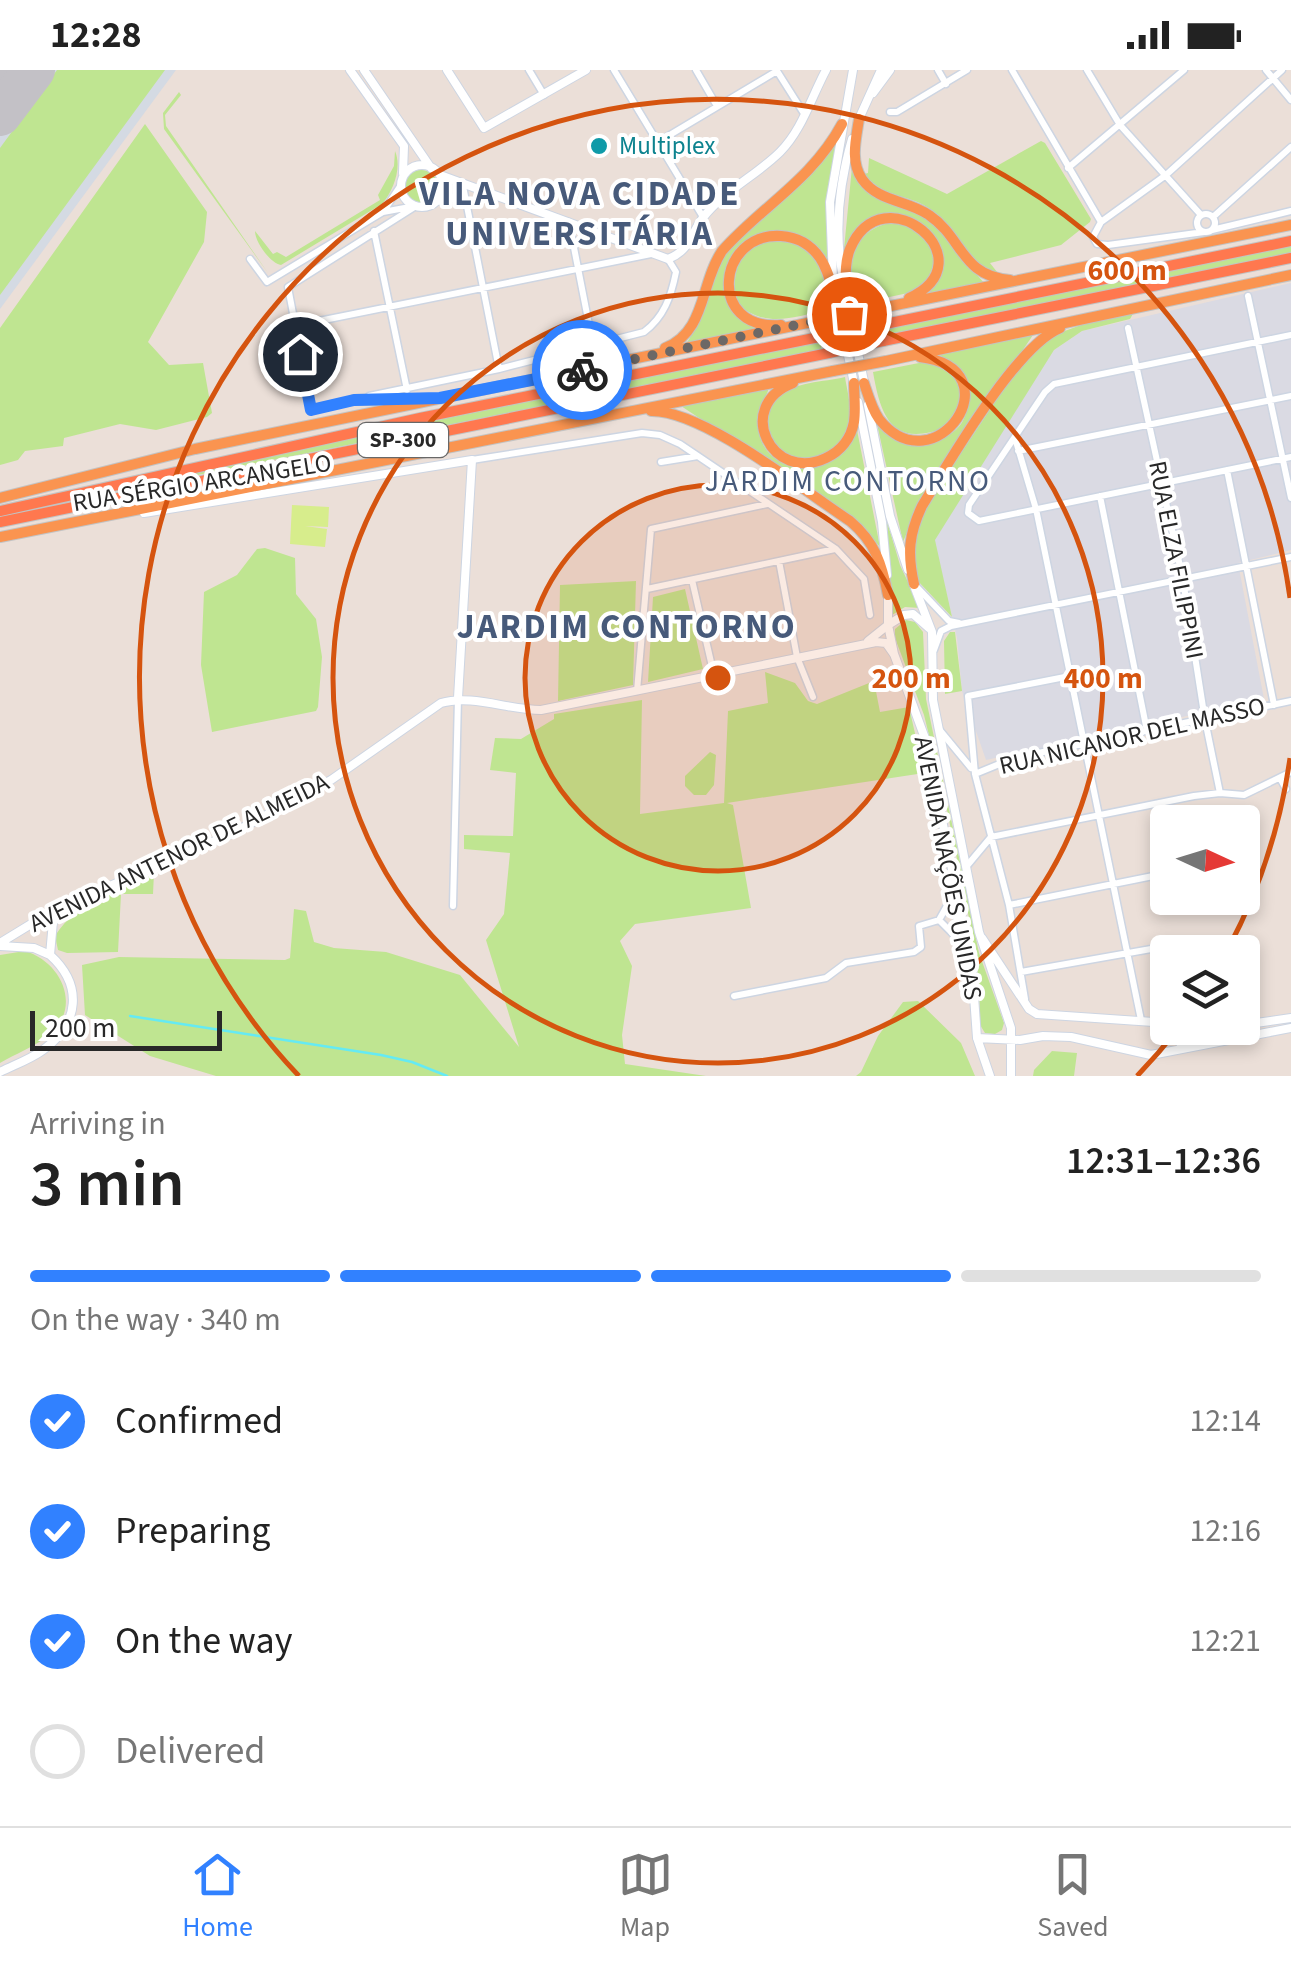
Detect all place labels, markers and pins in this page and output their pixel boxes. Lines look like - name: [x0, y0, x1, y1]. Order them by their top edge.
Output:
- place label: Multiplex: [619, 128, 715, 164]
- marker: Multiplex: [588, 135, 610, 157]
- pin: [807, 272, 892, 357]
- pin: [258, 312, 343, 397]
- centre of rings: [700, 660, 736, 696]

